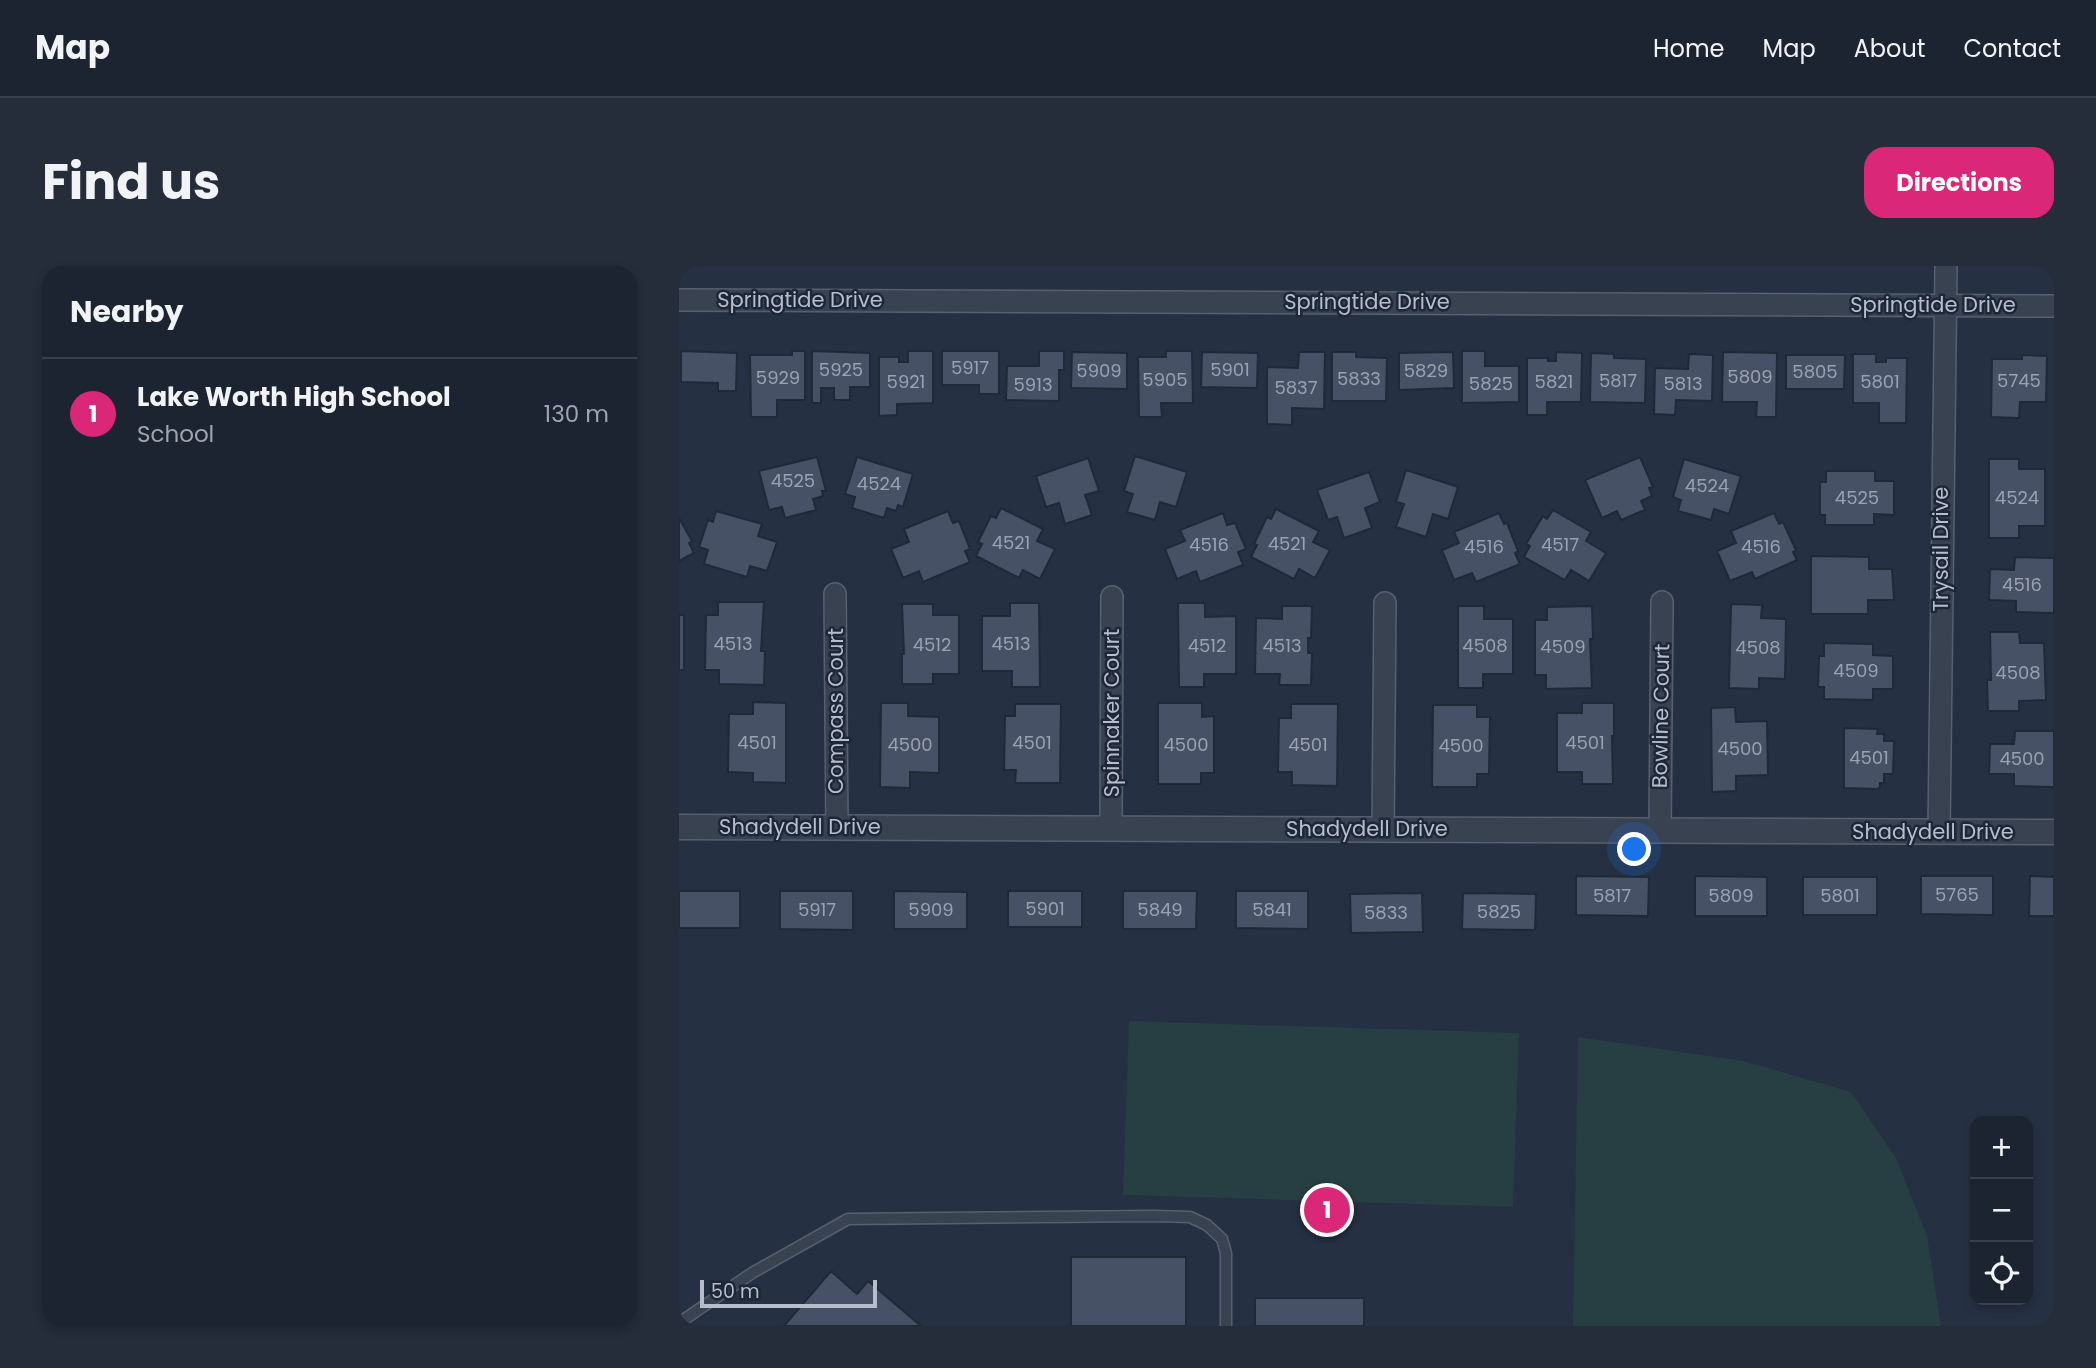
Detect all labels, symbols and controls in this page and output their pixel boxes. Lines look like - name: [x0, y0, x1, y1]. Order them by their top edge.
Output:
- text: Map: [35, 24, 110, 71]
- text: Home: [1653, 32, 1725, 65]
- text: Map: [1763, 32, 1816, 65]
- text: About: [1854, 32, 1925, 65]
- text: Contact: [1963, 32, 2061, 65]
- button: Directions: [1864, 147, 2054, 218]
- text: Find us: [42, 148, 220, 216]
- street label: Springtide Drive: [717, 285, 883, 314]
- street label: Springtide Drive: [1284, 287, 1450, 316]
- text: Nearby: [70, 290, 184, 333]
- street label: Springtide Drive: [1850, 290, 2016, 319]
- house number: 5917: [951, 355, 989, 380]
- house number: 5925: [819, 357, 863, 382]
- house number: 5901: [1210, 357, 1250, 382]
- house number: 5909: [1076, 358, 1122, 383]
- house number: 5829: [1404, 358, 1448, 383]
- house number: 5805: [1792, 359, 1838, 384]
- house number: 5809: [1727, 364, 1773, 389]
- house number: 5929: [756, 365, 800, 390]
- house number: 5833: [1337, 366, 1381, 391]
- house number: 5905: [1142, 367, 1188, 392]
- house number: 5817: [1599, 368, 1637, 393]
- house number: 5745: [1997, 368, 2041, 393]
- house number: 5921: [887, 369, 925, 394]
- house number: 5821: [1535, 369, 1573, 394]
- house number: 5801: [1860, 369, 1900, 394]
- house number: 5825: [1469, 371, 1513, 396]
- house number: 5813: [1663, 371, 1703, 396]
- house number: 5913: [1013, 372, 1053, 397]
- house number: 5837: [1274, 375, 1318, 400]
- text: Lake Worth High School: [137, 379, 451, 415]
- text: 1: [89, 398, 97, 430]
- text: 130 m: [544, 398, 609, 430]
- text: School: [137, 418, 214, 450]
- house number: 4525: [771, 468, 815, 493]
- house number: 4524: [857, 471, 901, 496]
- house number: 4524: [1685, 473, 1729, 498]
- house number: 4525: [1835, 485, 1879, 510]
- house number: 4524: [1995, 485, 2039, 510]
- street label: Trysail Drive: [1926, 487, 1955, 611]
- house number: 4521: [992, 530, 1030, 555]
- house number: 4521: [1268, 531, 1306, 556]
- house number: 4516: [1189, 532, 1229, 557]
- house number: 4517: [1541, 532, 1579, 557]
- house number: 4516: [1464, 534, 1504, 559]
- house number: 4516: [1741, 534, 1781, 559]
- house number: 4516: [2002, 572, 2042, 597]
- street label: Compass Court: [821, 628, 850, 794]
- street label: Spinnaker Court: [1097, 629, 1126, 797]
- house number: 4513: [714, 631, 753, 656]
- house number: 4513: [992, 631, 1031, 656]
- house number: 4512: [913, 632, 951, 657]
- house number: 4512: [1188, 633, 1226, 658]
- house number: 4513: [1263, 633, 1302, 658]
- house number: 4508: [1462, 633, 1508, 658]
- house number: 4509: [1540, 634, 1586, 659]
- house number: 4508: [1735, 635, 1781, 660]
- street label: Bowline Court: [1645, 643, 1676, 788]
- house number: 4509: [1833, 658, 1879, 683]
- house number: 4508: [1995, 660, 2041, 685]
- house number: 4501: [737, 730, 777, 755]
- house number: 4501: [1012, 730, 1052, 755]
- house number: 4501: [1565, 730, 1605, 755]
- house number: 4500: [887, 732, 933, 757]
- house number: 4500: [1163, 732, 1209, 757]
- house number: 4501: [1288, 732, 1328, 757]
- house number: 4500: [1438, 733, 1484, 758]
- house number: 4500: [1717, 736, 1763, 761]
- house number: 4501: [1849, 745, 1889, 770]
- house number: 4500: [1999, 746, 2045, 771]
- street label: Shadydell Drive: [719, 812, 881, 841]
- street label: Shadydell Drive: [1286, 814, 1448, 843]
- street label: Shadydell Drive: [1852, 817, 2014, 846]
- your location: [1617, 832, 1651, 866]
- house number: 5765: [1935, 882, 1979, 907]
- house number: 5817: [1593, 883, 1631, 908]
- house number: 5809: [1708, 883, 1754, 908]
- house number: 5801: [1820, 883, 1860, 908]
- house number: 5901: [1025, 896, 1065, 921]
- house number: 5917: [798, 897, 836, 922]
- house number: 5909: [908, 897, 954, 922]
- house number: 5849: [1137, 897, 1183, 922]
- house number: 5841: [1252, 897, 1292, 922]
- house number: 5825: [1477, 899, 1521, 924]
- house number: 5833: [1364, 900, 1408, 925]
- map controls: [1970, 1116, 2033, 1305]
- button: +: [1970, 1116, 2033, 1179]
- button: −: [1970, 1179, 2033, 1242]
- pin: 1: [1304, 1184, 1350, 1236]
- button: locate: [1970, 1242, 2033, 1305]
- scale bar: [700, 1277, 877, 1309]
- text: 50 m: [711, 1278, 760, 1305]

